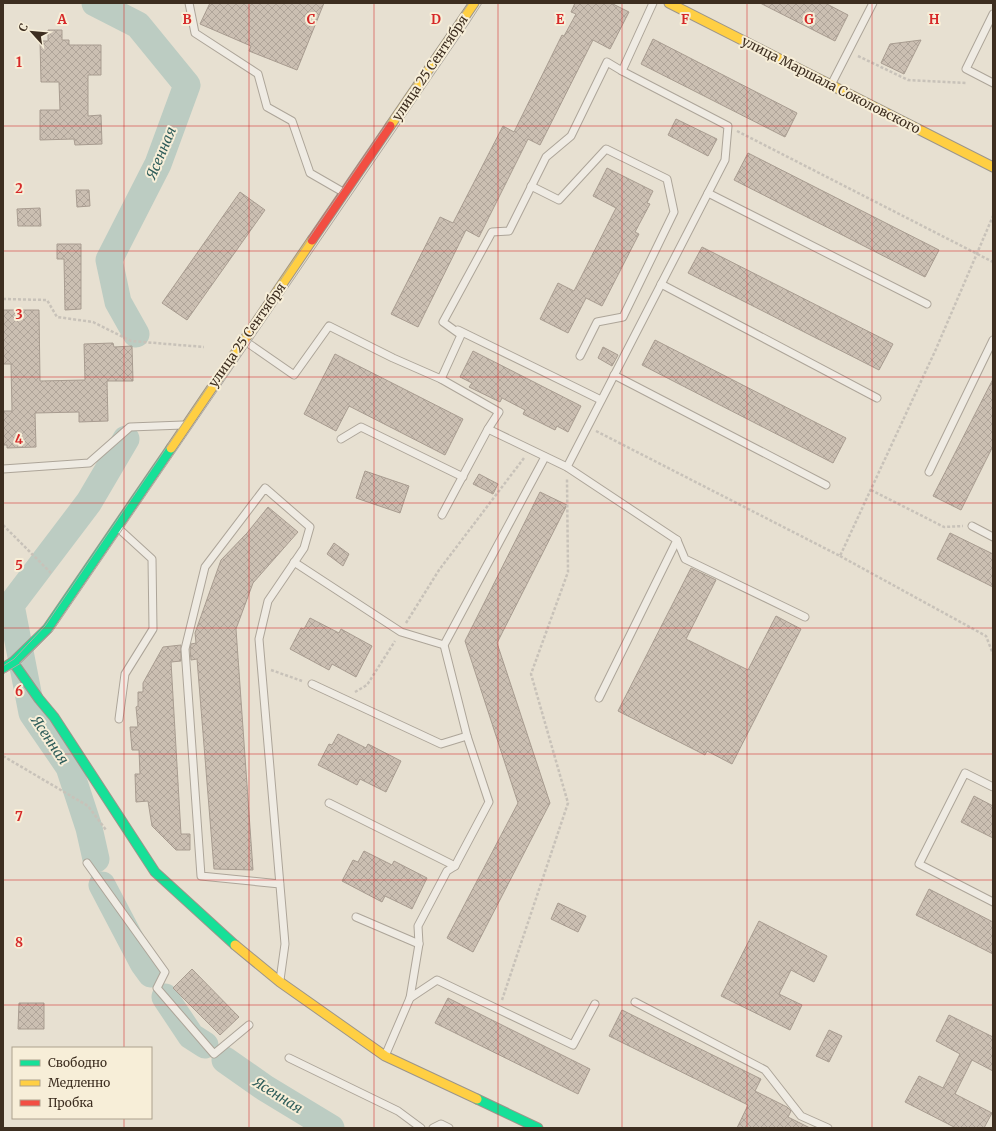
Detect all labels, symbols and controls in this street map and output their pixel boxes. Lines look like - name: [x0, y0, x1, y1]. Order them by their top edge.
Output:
- text: A: [56, 11, 67, 28]
- text: B: [182, 11, 192, 28]
- text: C: [307, 11, 316, 28]
- text: D: [431, 11, 441, 28]
- text: E: [556, 11, 565, 28]
- text: F: [681, 11, 689, 28]
- text: G: [804, 11, 814, 28]
- text: H: [929, 11, 940, 28]
- north arrow: [12, 12, 52, 52]
- street label: улица 25 Сентября: [388, 12, 472, 124]
- text: С: [15, 21, 31, 34]
- street label: улица Маршала Соколовского: [739, 32, 924, 138]
- text: 1: [16, 54, 22, 71]
- water label: Ясенная: [142, 124, 180, 183]
- text: 2: [15, 180, 23, 197]
- street label: улица 25 Сентября: [205, 279, 290, 391]
- text: 3: [15, 306, 23, 323]
- text: 4: [15, 431, 24, 448]
- text: 5: [15, 557, 23, 574]
- text: 6: [15, 683, 23, 700]
- water label: Ясенная: [27, 711, 73, 768]
- text: 7: [15, 808, 23, 825]
- text: 8: [15, 934, 23, 951]
- legend: [12, 1047, 152, 1119]
- text: Свободно: [48, 1055, 107, 1070]
- water label: Ясенная: [249, 1072, 306, 1117]
- text: Медленно: [48, 1075, 110, 1090]
- text: Пробка: [48, 1095, 94, 1110]

